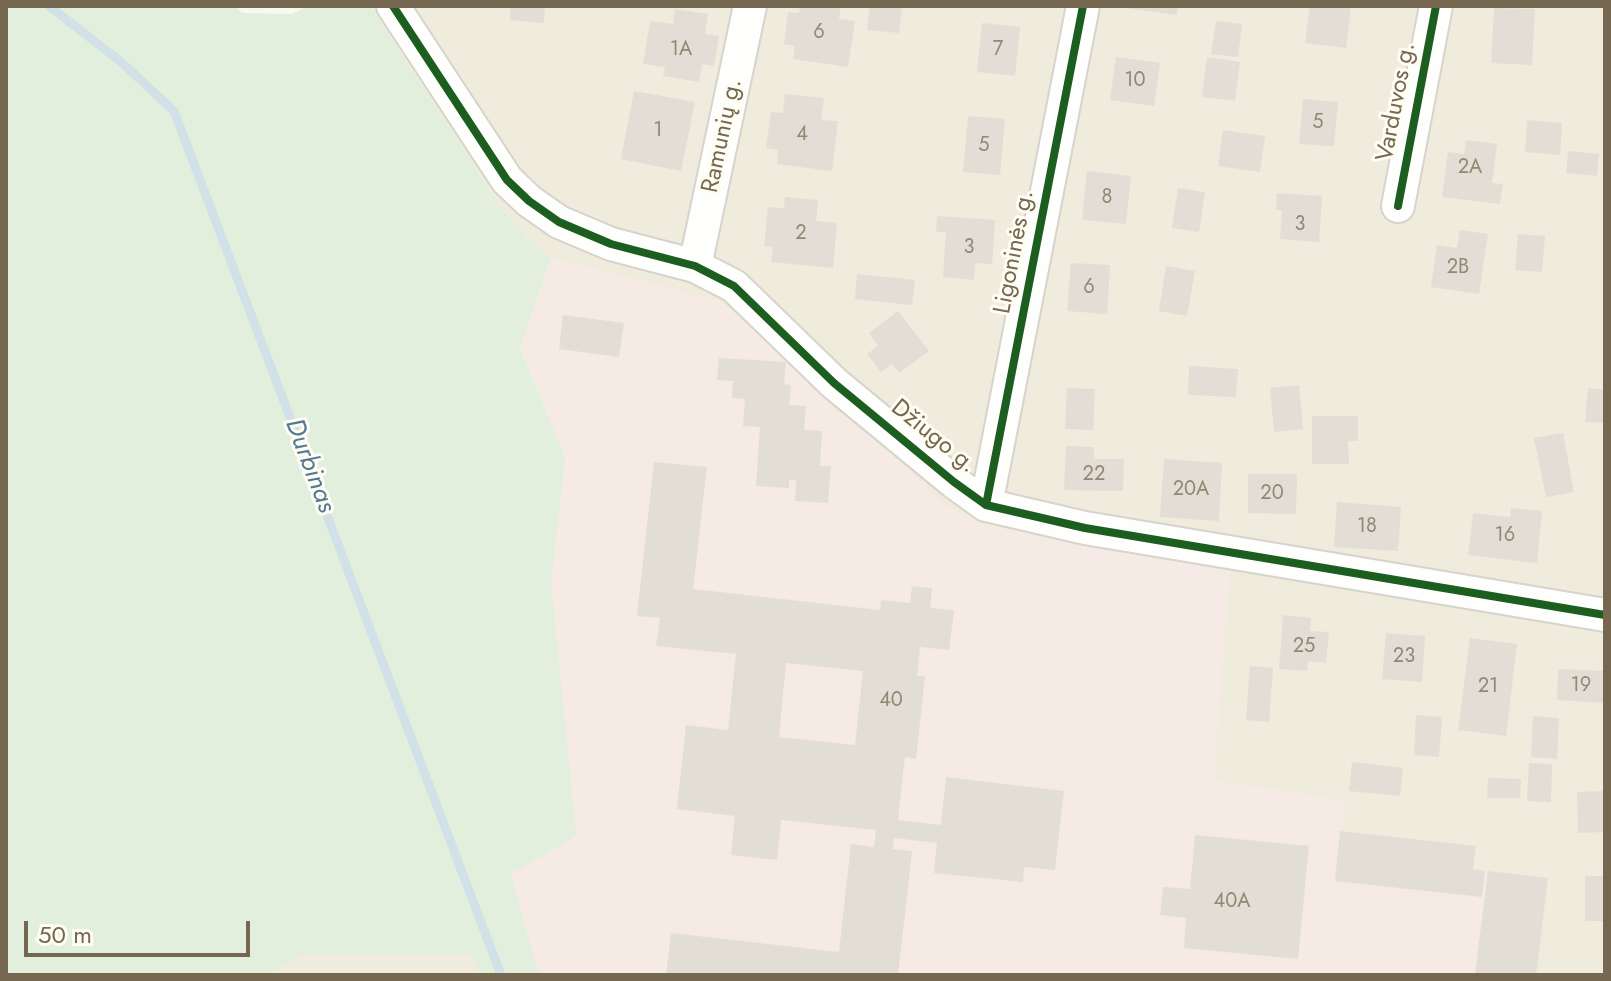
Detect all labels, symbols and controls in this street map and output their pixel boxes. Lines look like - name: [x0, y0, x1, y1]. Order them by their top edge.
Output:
- house number: 6: [813, 21, 825, 45]
- house number: 1A: [670, 38, 692, 62]
- house number: 7: [993, 38, 1003, 62]
- street label: Varduvos g.: [1371, 40, 1423, 164]
- house number: 10: [1125, 69, 1145, 93]
- street label: Ramunių g.: [697, 76, 749, 196]
- house number: 5: [1312, 111, 1324, 135]
- house number: 1: [654, 119, 662, 143]
- house number: 4: [796, 123, 808, 147]
- house number: 5: [978, 134, 990, 158]
- house number: 2A: [1458, 156, 1482, 180]
- house number: 8: [1102, 186, 1112, 210]
- street label: Ligoninės g.: [989, 188, 1041, 316]
- house number: 3: [1295, 213, 1305, 237]
- house number: 2: [795, 222, 807, 246]
- house number: 3: [964, 236, 974, 260]
- house number: 2B: [1447, 256, 1469, 280]
- house number: 6: [1083, 276, 1095, 300]
- street label: Džiugo g.: [885, 394, 981, 480]
- water label: Durbinas: [277, 415, 341, 517]
- house number: 22: [1083, 463, 1105, 487]
- house number: 20A: [1173, 478, 1209, 502]
- house number: 20: [1260, 482, 1284, 506]
- house number: 18: [1357, 515, 1377, 539]
- house number: 16: [1495, 524, 1515, 548]
- house number: 25: [1293, 635, 1315, 659]
- house number: 23: [1393, 645, 1415, 669]
- house number: 19: [1571, 674, 1591, 698]
- house number: 21: [1478, 675, 1498, 699]
- house number: 40: [879, 689, 903, 713]
- house number: 40A: [1214, 890, 1250, 914]
- scale bar: [28, 905, 254, 955]
- text: 50 m: [38, 917, 92, 952]

